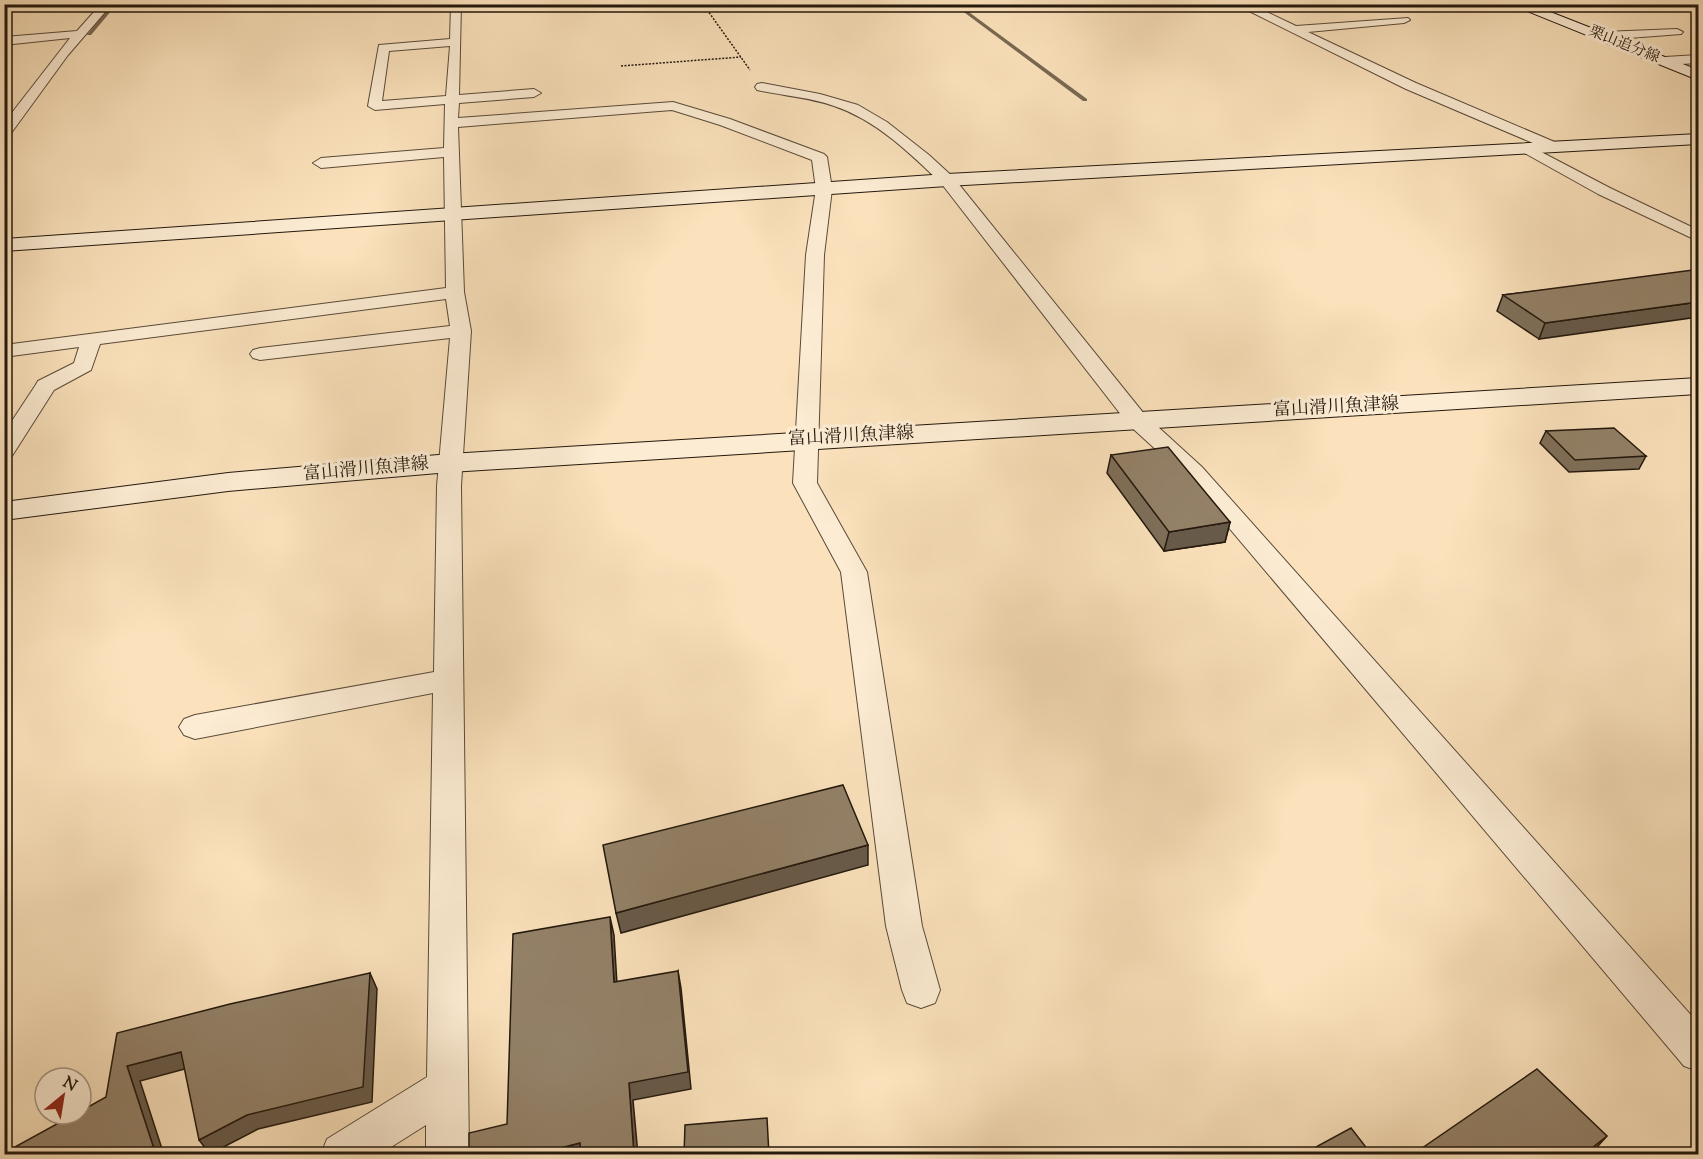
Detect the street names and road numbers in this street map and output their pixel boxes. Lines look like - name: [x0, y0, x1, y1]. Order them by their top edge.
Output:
- street label: 栗山追分線: [1585, 21, 1663, 69]
- street label: 富山滑川魚津線: [1272, 392, 1400, 424]
- street label: 富山滑川魚津線: [787, 421, 915, 453]
- street label: 富山滑川魚津線: [302, 452, 430, 488]

